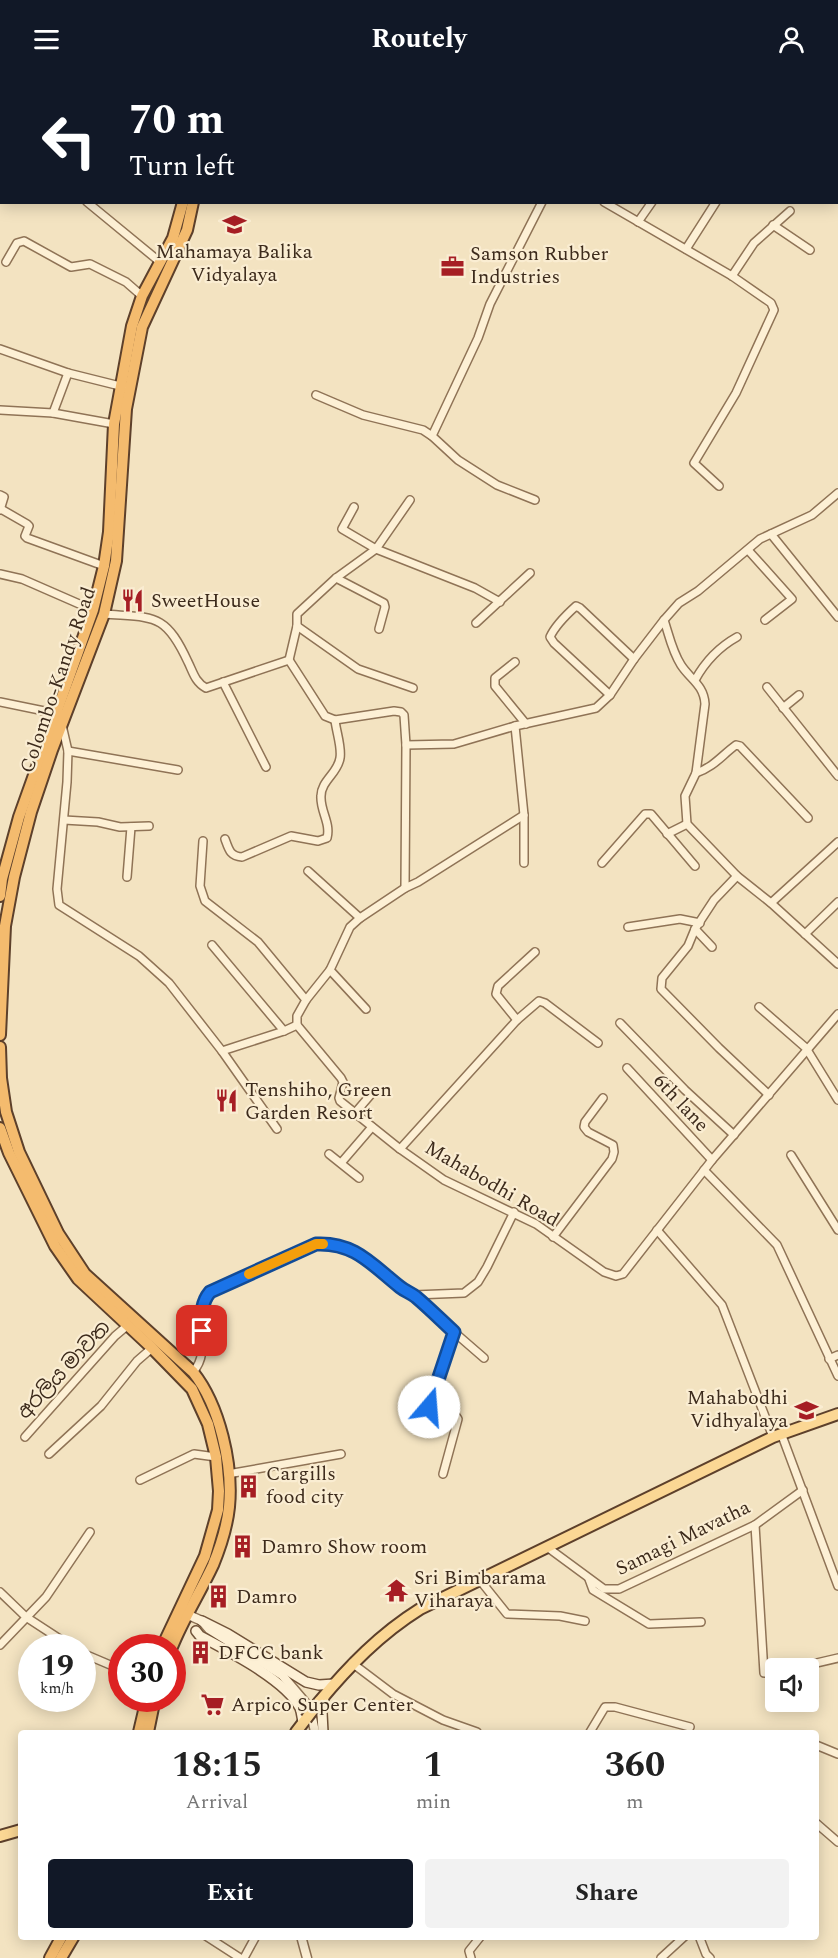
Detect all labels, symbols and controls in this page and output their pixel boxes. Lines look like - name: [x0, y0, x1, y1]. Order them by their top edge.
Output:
- text: Routely: [371, 18, 467, 60]
- icon: menu: [30, 23, 63, 56]
- icon: person: [775, 23, 808, 56]
- text: 70 m: [129, 89, 224, 152]
- icon: left: [30, 102, 108, 180]
- text: Turn left: [129, 146, 235, 188]
- school or university icon: Mahamaya Balika Vidyalaya: [221, 211, 247, 237]
- place label: Mahamaya Balika Vidyalaya: [156, 237, 313, 290]
- place label: Samson Rubber Industries: [470, 239, 609, 292]
- office icon: Samson Rubber Industries: [439, 253, 465, 279]
- street label: Colombo-Kandy Road: [12, 583, 104, 777]
- place label: SweetHouse: [151, 586, 260, 616]
- restaurant icon: SweetHouse: [120, 588, 146, 614]
- street label: 6th lane: [646, 1067, 716, 1139]
- place label: Tenshiho, Green Garden Resort: [245, 1075, 392, 1128]
- restaurant icon: Tenshiho, Green Garden Resort: [214, 1088, 240, 1114]
- street label: Mahabodhi Road: [419, 1133, 565, 1235]
- pin: [176, 1305, 227, 1356]
- street label: අරලිය මාවත: [10, 1314, 118, 1426]
- icon: arrive: [185, 1314, 218, 1347]
- position arrow: [397, 1375, 461, 1439]
- place label: Mahabodhi Vidhyalaya: [687, 1383, 788, 1436]
- school or university icon: Mahabodhi Vidhyalaya: [793, 1397, 819, 1423]
- place label: Cargills food city: [266, 1459, 345, 1512]
- building icon: Cargills food city: [235, 1473, 261, 1499]
- street label: Samagi Mavatha: [611, 1492, 756, 1584]
- place label: Damro Show room: [261, 1532, 427, 1562]
- building icon: Damro Show room: [230, 1534, 256, 1560]
- place label: Sri Bimbarama Viharaya: [414, 1563, 546, 1616]
- temple icon: Sri Bimbarama Viharaya: [383, 1577, 409, 1603]
- place label: Damro: [236, 1582, 297, 1612]
- building icon: Damro: [205, 1584, 231, 1610]
- speed limit sign: 30: [108, 1634, 186, 1712]
- place label: DFCC bank: [218, 1638, 324, 1668]
- building icon: DFCC bank: [187, 1640, 213, 1666]
- text: 19: [40, 1643, 74, 1689]
- map controls: [765, 1658, 819, 1712]
- button: sound: [765, 1658, 819, 1712]
- text: km/h: [40, 1677, 74, 1700]
- place label: Arpico Super Center: [231, 1690, 413, 1720]
- supermarket icon: Arpico Super Center: [200, 1692, 226, 1718]
- text: 18:15: [172, 1738, 262, 1793]
- text: 1: [423, 1738, 444, 1793]
- text: 360: [605, 1738, 665, 1793]
- text: Arrival: [186, 1787, 248, 1817]
- text: min: [416, 1787, 451, 1817]
- text: m: [626, 1787, 644, 1817]
- button: Exit: [48, 1859, 413, 1928]
- button: Share: [425, 1859, 789, 1928]

